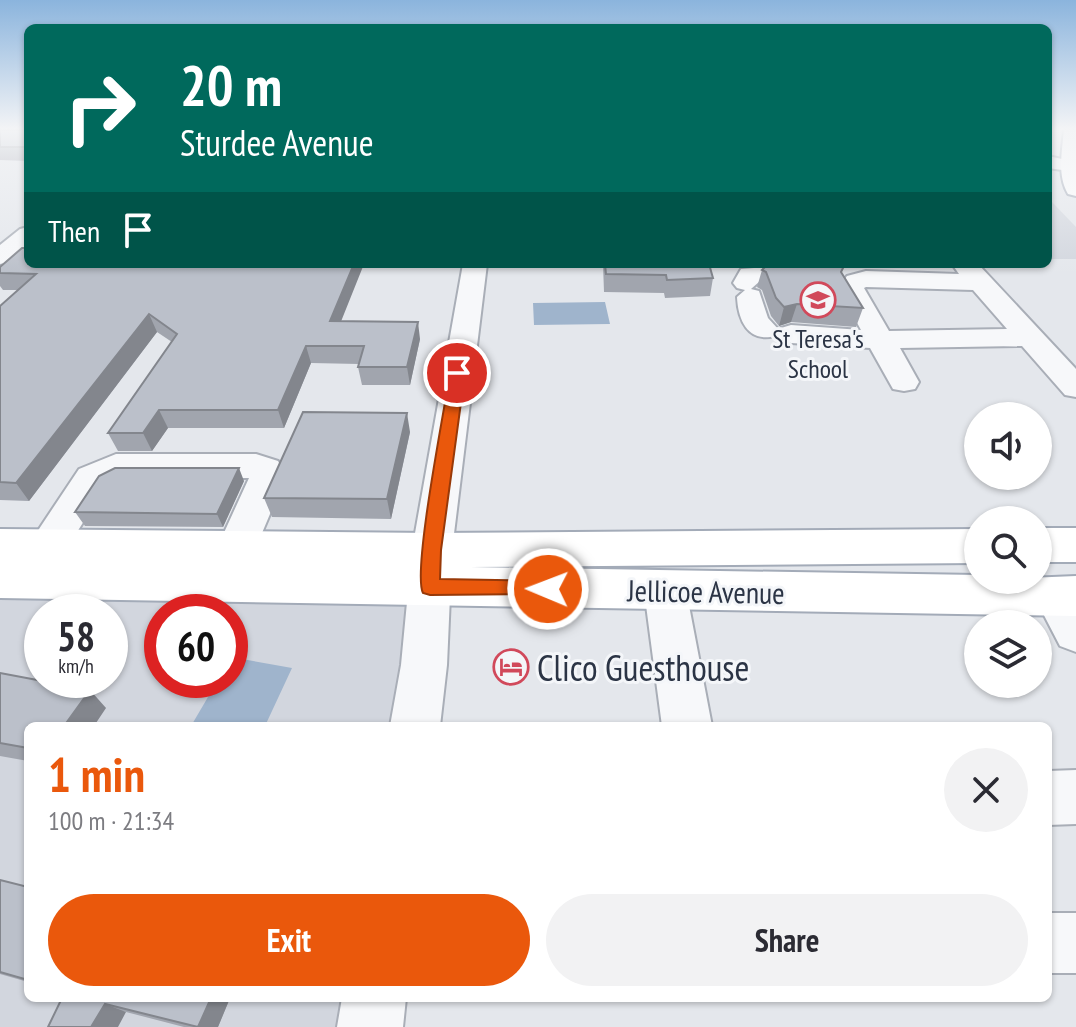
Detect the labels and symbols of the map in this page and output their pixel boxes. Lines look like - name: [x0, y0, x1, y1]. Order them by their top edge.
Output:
- school or university icon: St Teresa's School: [799, 281, 837, 319]
- place label: St Teresa's School: [772, 322, 864, 385]
- pin: [423, 339, 491, 407]
- position arrow: [506, 547, 590, 631]
- street label: Jellicoe Avenue: [626, 570, 785, 612]
- speed limit sign: 60: [144, 594, 248, 698]
- place label: Clico Guesthouse: [537, 644, 749, 691]
- hotel icon: Clico Guesthouse: [492, 648, 530, 686]

